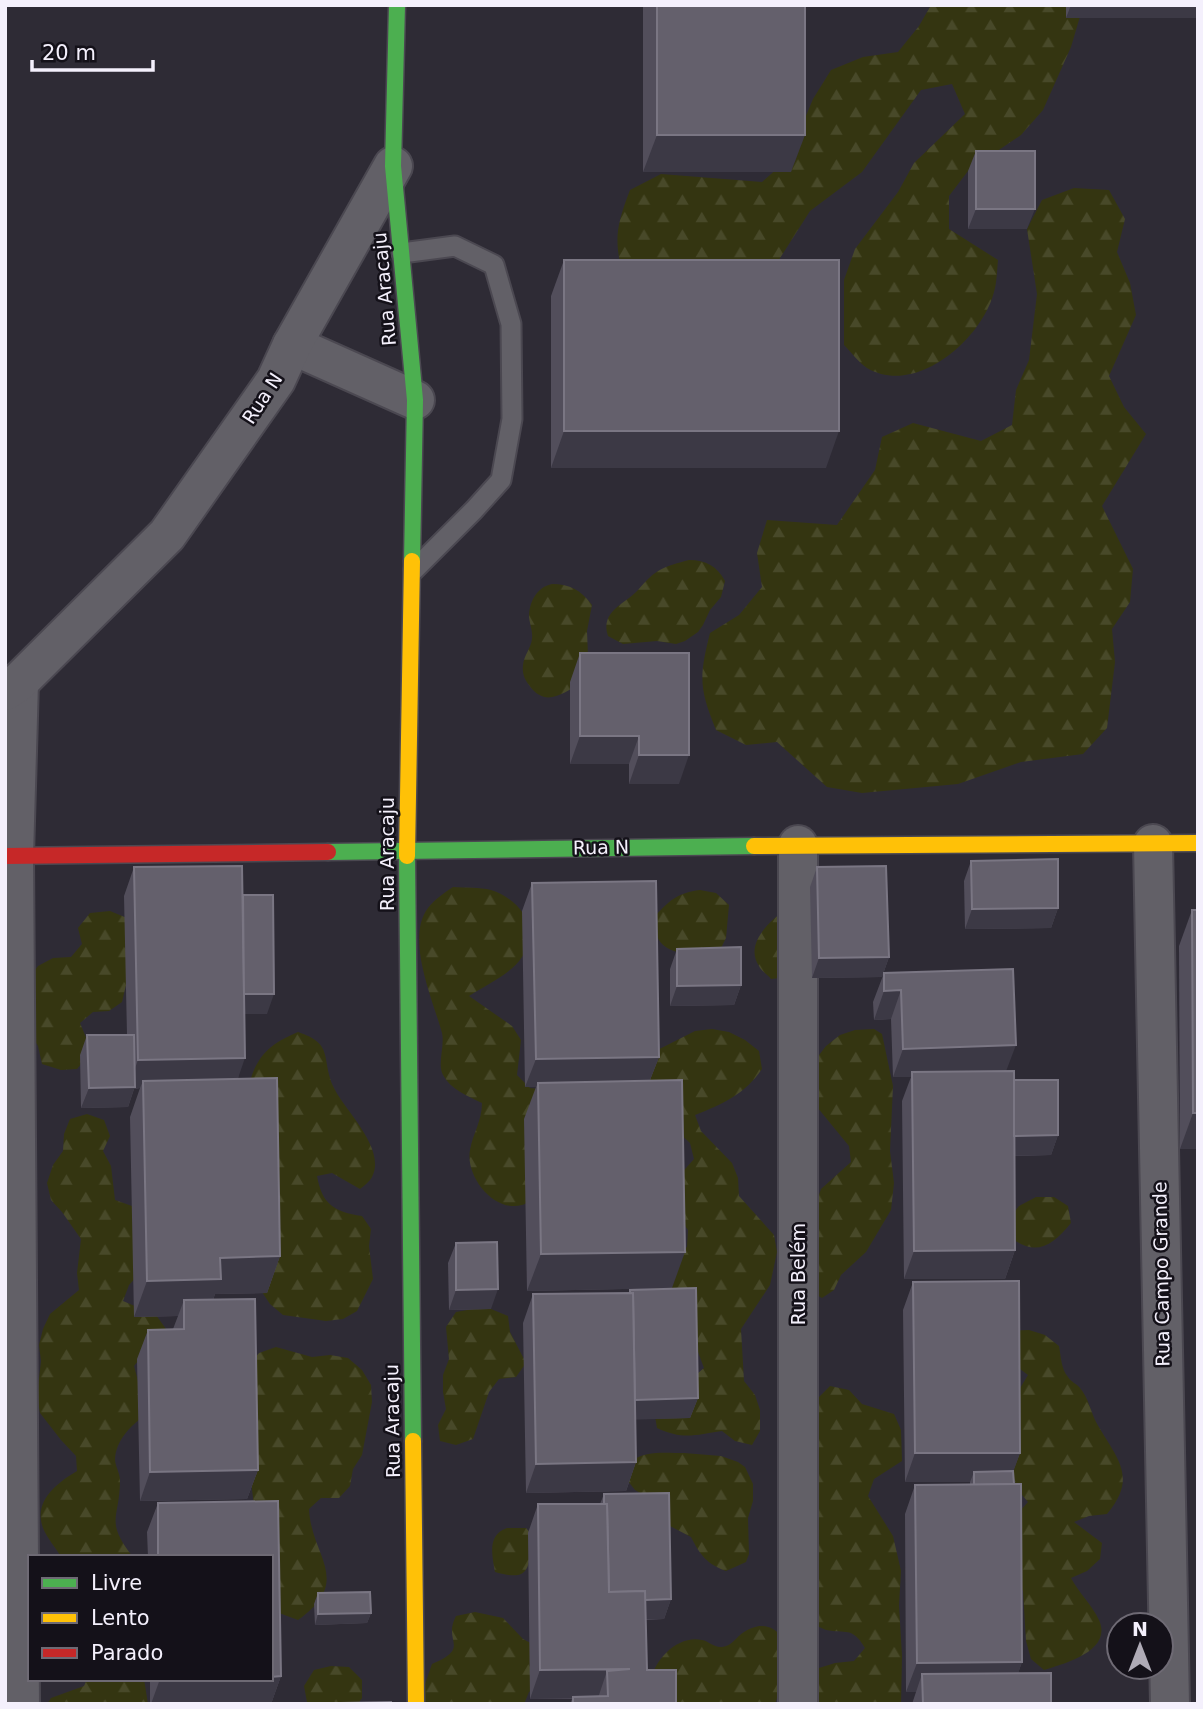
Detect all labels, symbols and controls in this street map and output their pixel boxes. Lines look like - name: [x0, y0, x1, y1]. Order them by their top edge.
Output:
- scale bar: [32, 28, 152, 72]
- text: 20 m: [42, 41, 96, 65]
- street label: Rua Aracaju: [368, 231, 400, 347]
- street label: Rua N: [237, 368, 287, 428]
- street label: Rua Aracaju: [376, 797, 398, 911]
- street label: Rua N: [573, 836, 629, 858]
- street label: Rua Campo Grande: [1148, 1181, 1174, 1367]
- street label: Rua Belém: [787, 1223, 809, 1325]
- street label: Rua Aracaju: [380, 1364, 404, 1478]
- legend: [28, 1555, 273, 1681]
- text: Livre: [91, 1571, 142, 1595]
- text: Lento: [91, 1606, 150, 1630]
- north arrow: [1105, 1611, 1175, 1681]
- text: N: [1132, 1618, 1148, 1640]
- text: Parado: [91, 1641, 163, 1665]

